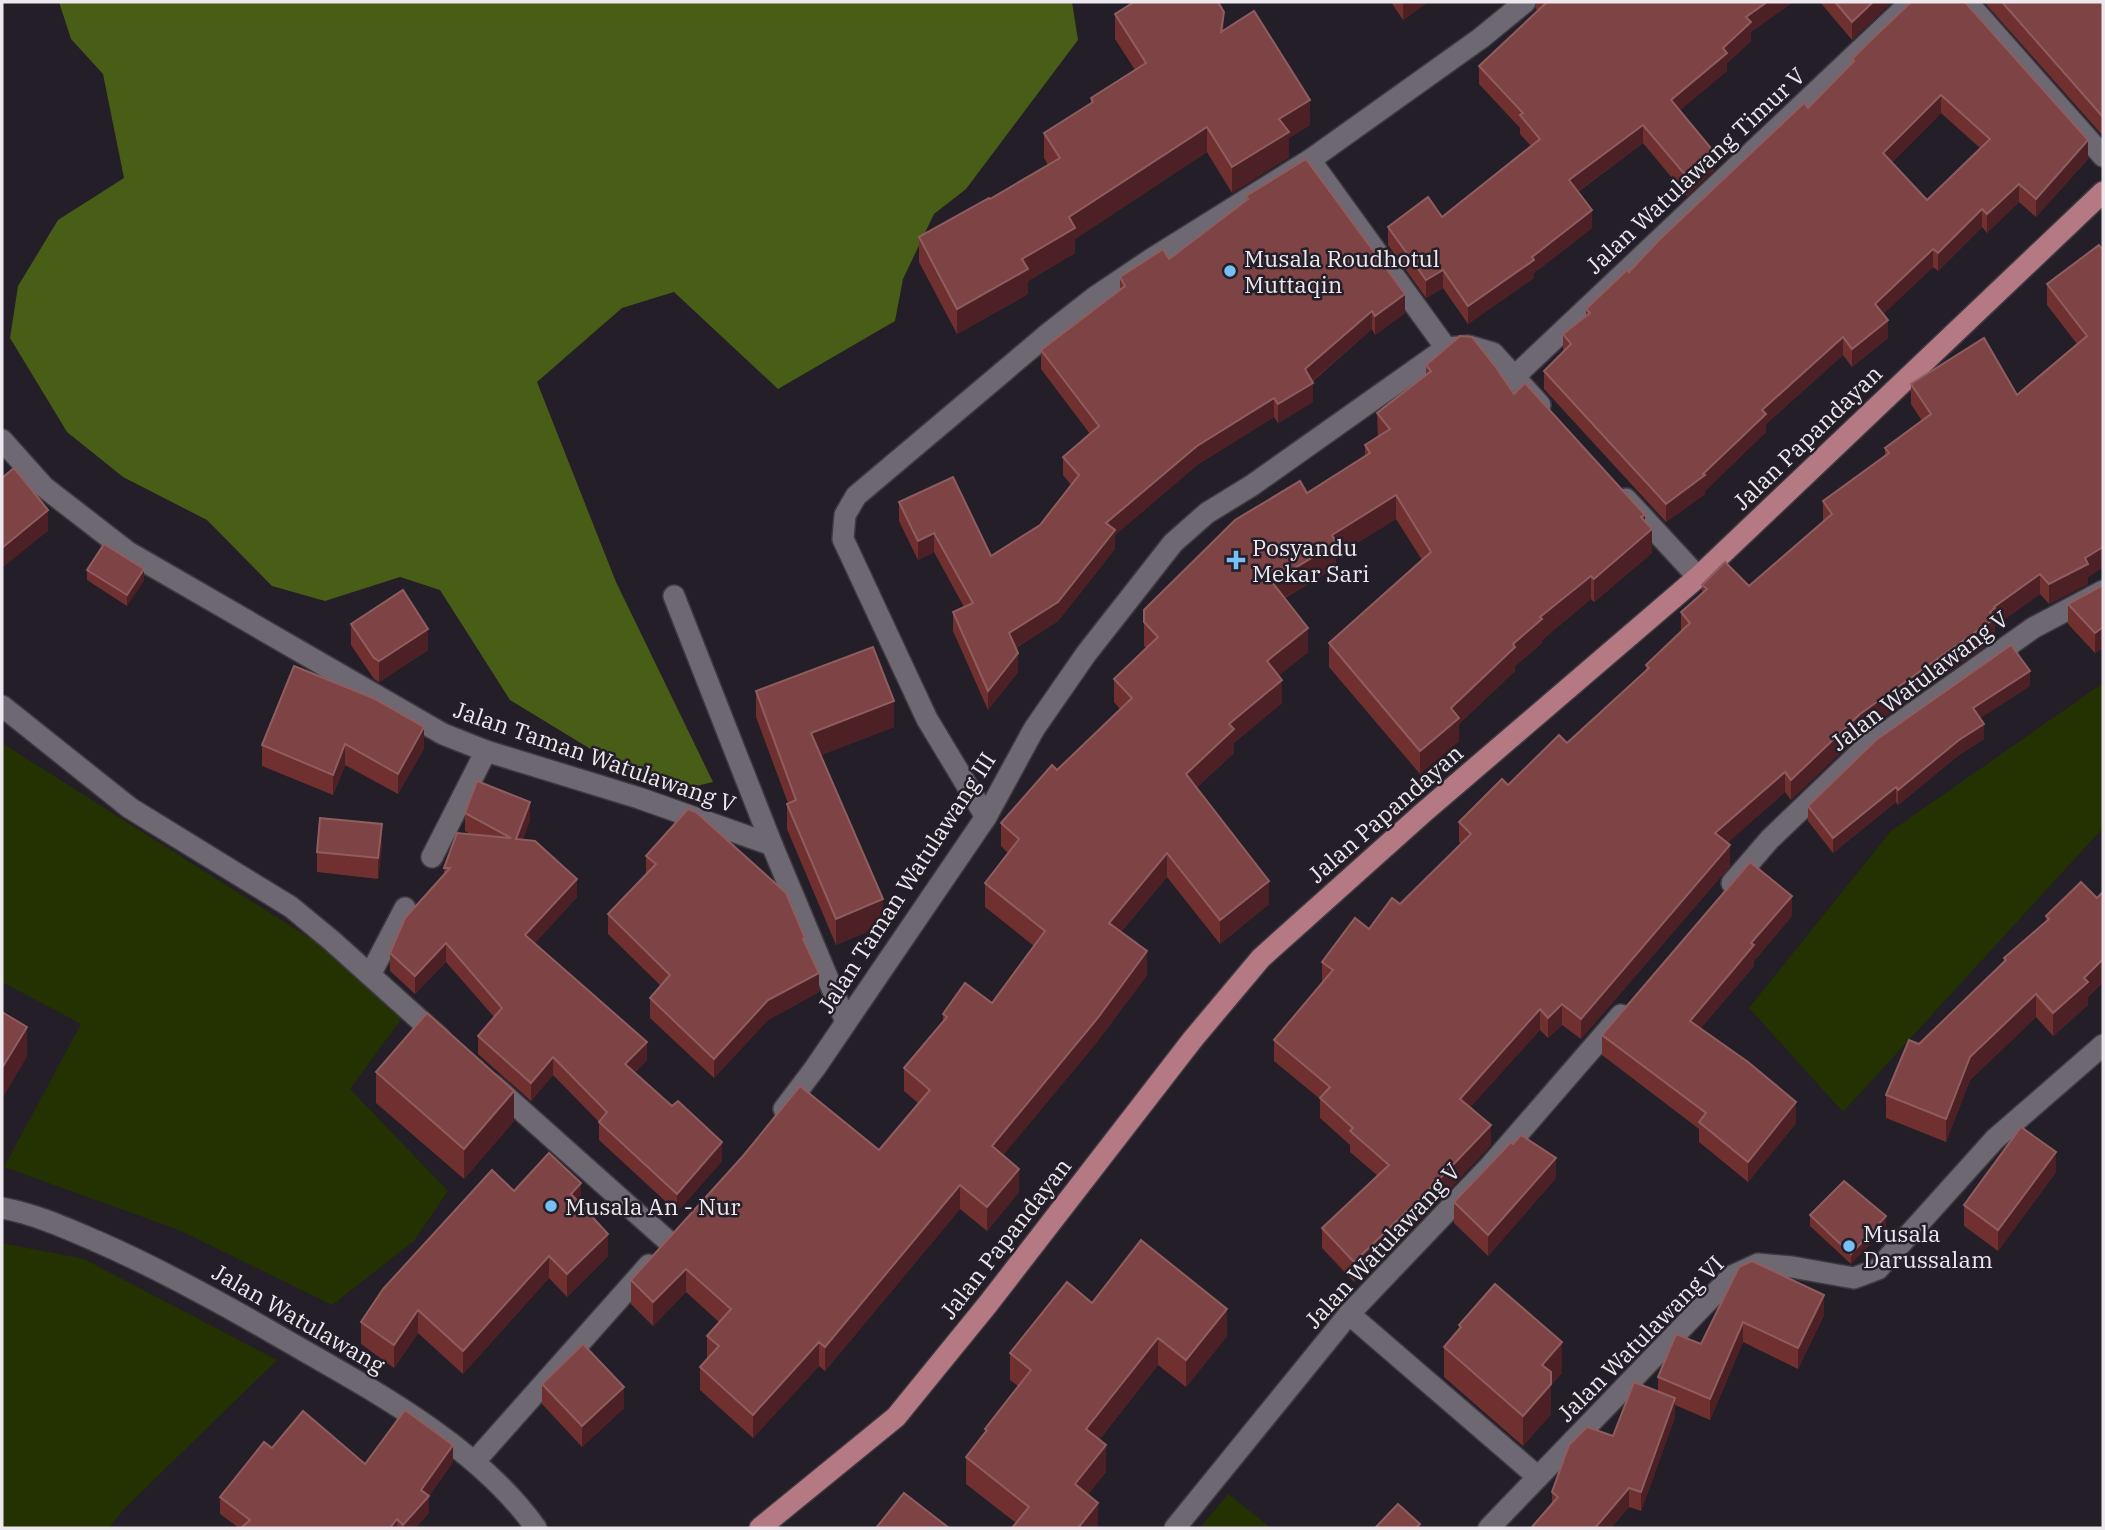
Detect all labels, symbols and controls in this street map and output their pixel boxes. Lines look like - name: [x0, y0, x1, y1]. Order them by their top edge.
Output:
- street label: Jalan Watulawang Timur V: [1579, 60, 1811, 280]
- place label: Musala Roudhotul Muttaqin: [1244, 243, 1440, 299]
- marker: Musala Roudhotul Muttaqin: [1222, 263, 1238, 279]
- street label: Jalan Papandayan: [1726, 358, 1888, 516]
- place label: Posyandu Mekar Sari: [1252, 532, 1369, 588]
- marker: Posyandu Mekar Sari: [1226, 550, 1246, 570]
- street label: Jalan Watulawang V: [1824, 603, 2014, 757]
- street label: Jalan Taman Watulawang V: [450, 694, 740, 818]
- street label: Jalan Papandayan: [1301, 737, 1469, 889]
- street label: Jalan Taman Watulawang III: [810, 746, 1002, 1018]
- street label: Jalan Papandayan: [933, 1151, 1077, 1325]
- street label: Jalan Watulawang V: [1298, 1156, 1466, 1334]
- place label: Musala An - Nur: [565, 1191, 740, 1221]
- marker: Musala An - Nur: [543, 1198, 559, 1214]
- place label: Musala Darussalam: [1863, 1218, 1993, 1274]
- marker: Musala Darussalam: [1841, 1238, 1857, 1254]
- street label: Jalan Watulawang VI: [1550, 1248, 1730, 1428]
- street label: Jalan Watulawang: [207, 1256, 391, 1380]

